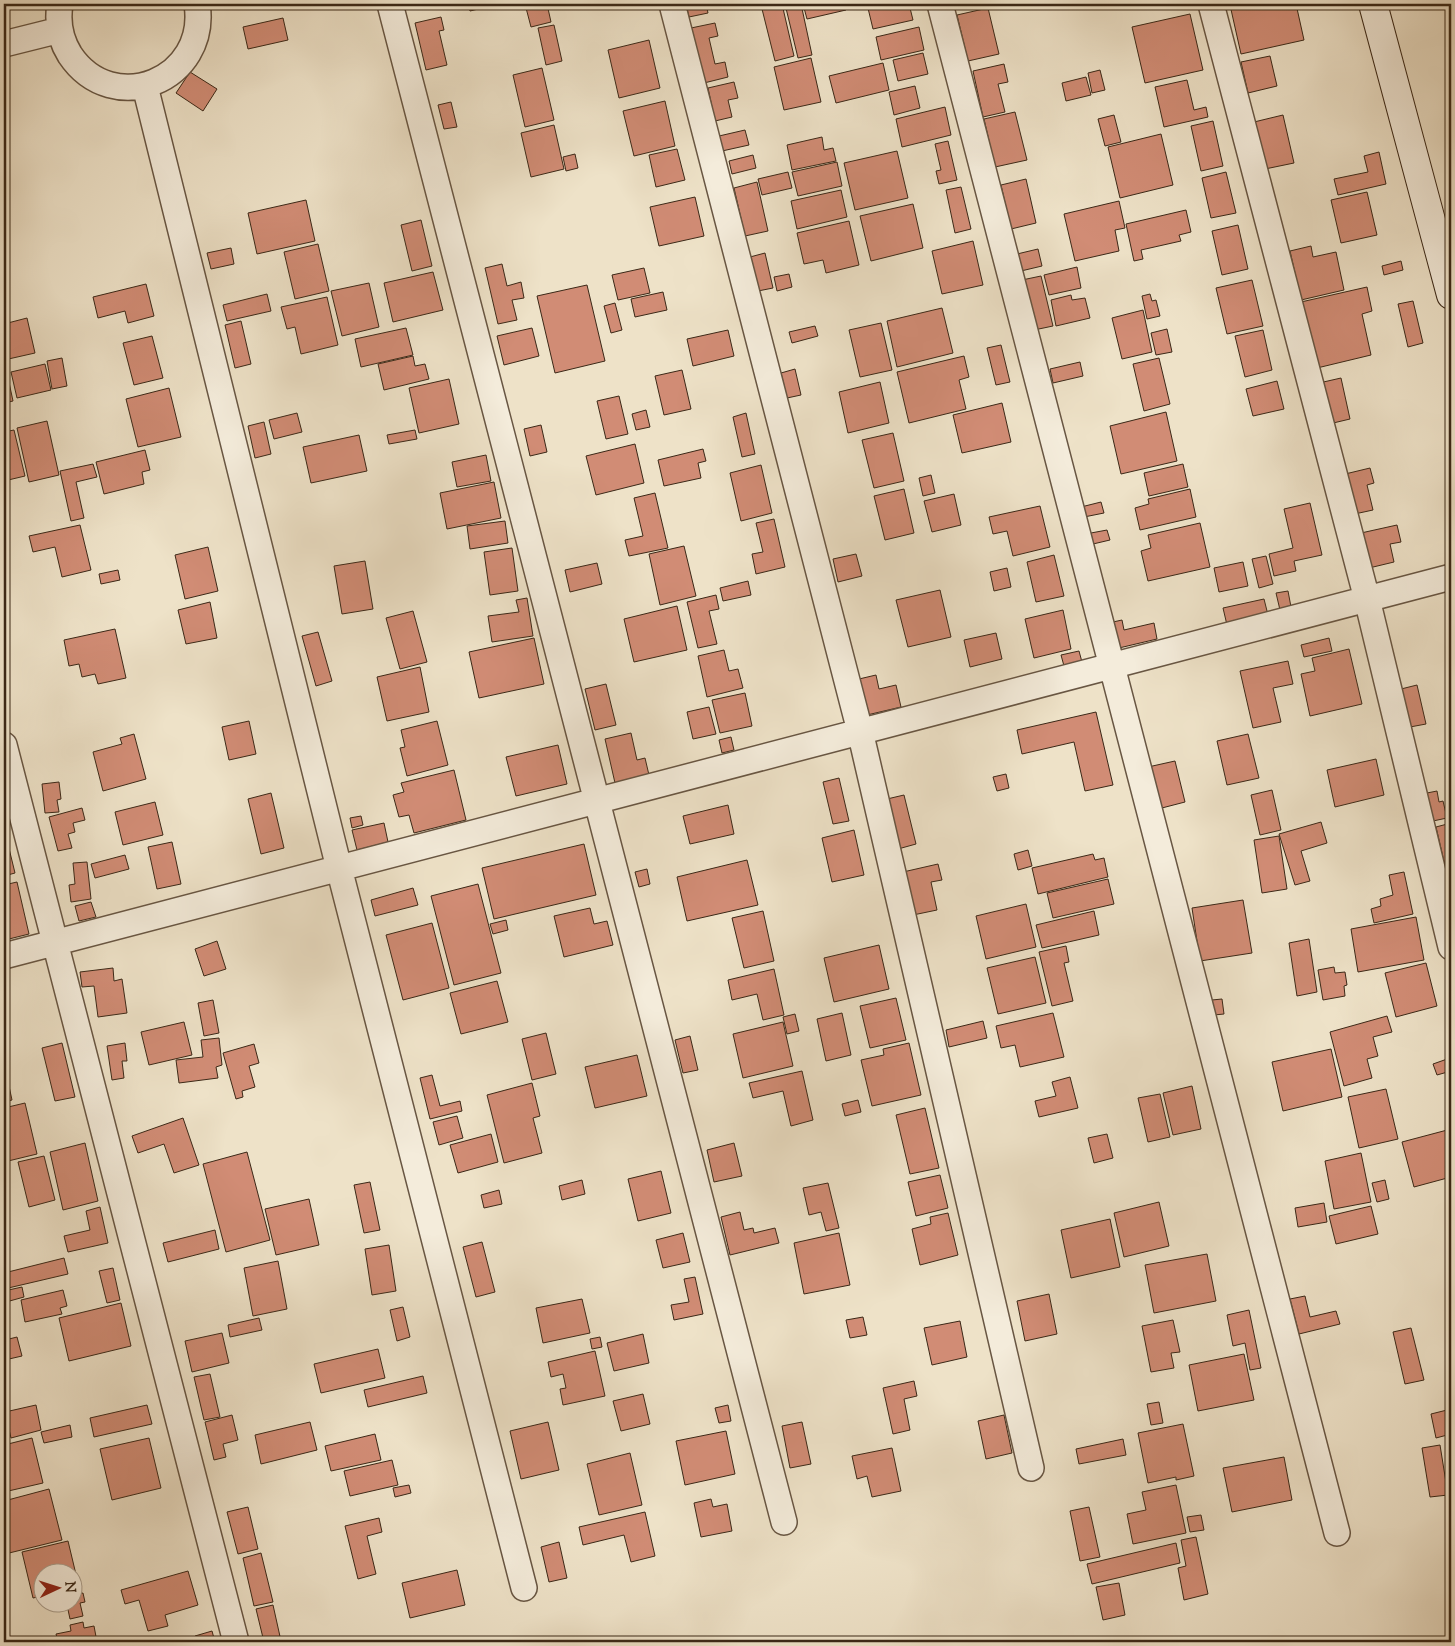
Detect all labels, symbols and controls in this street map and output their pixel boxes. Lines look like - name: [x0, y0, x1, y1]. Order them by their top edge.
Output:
- north arrow: [32, 1564, 82, 1614]
- text: N: [59, 1581, 79, 1594]

